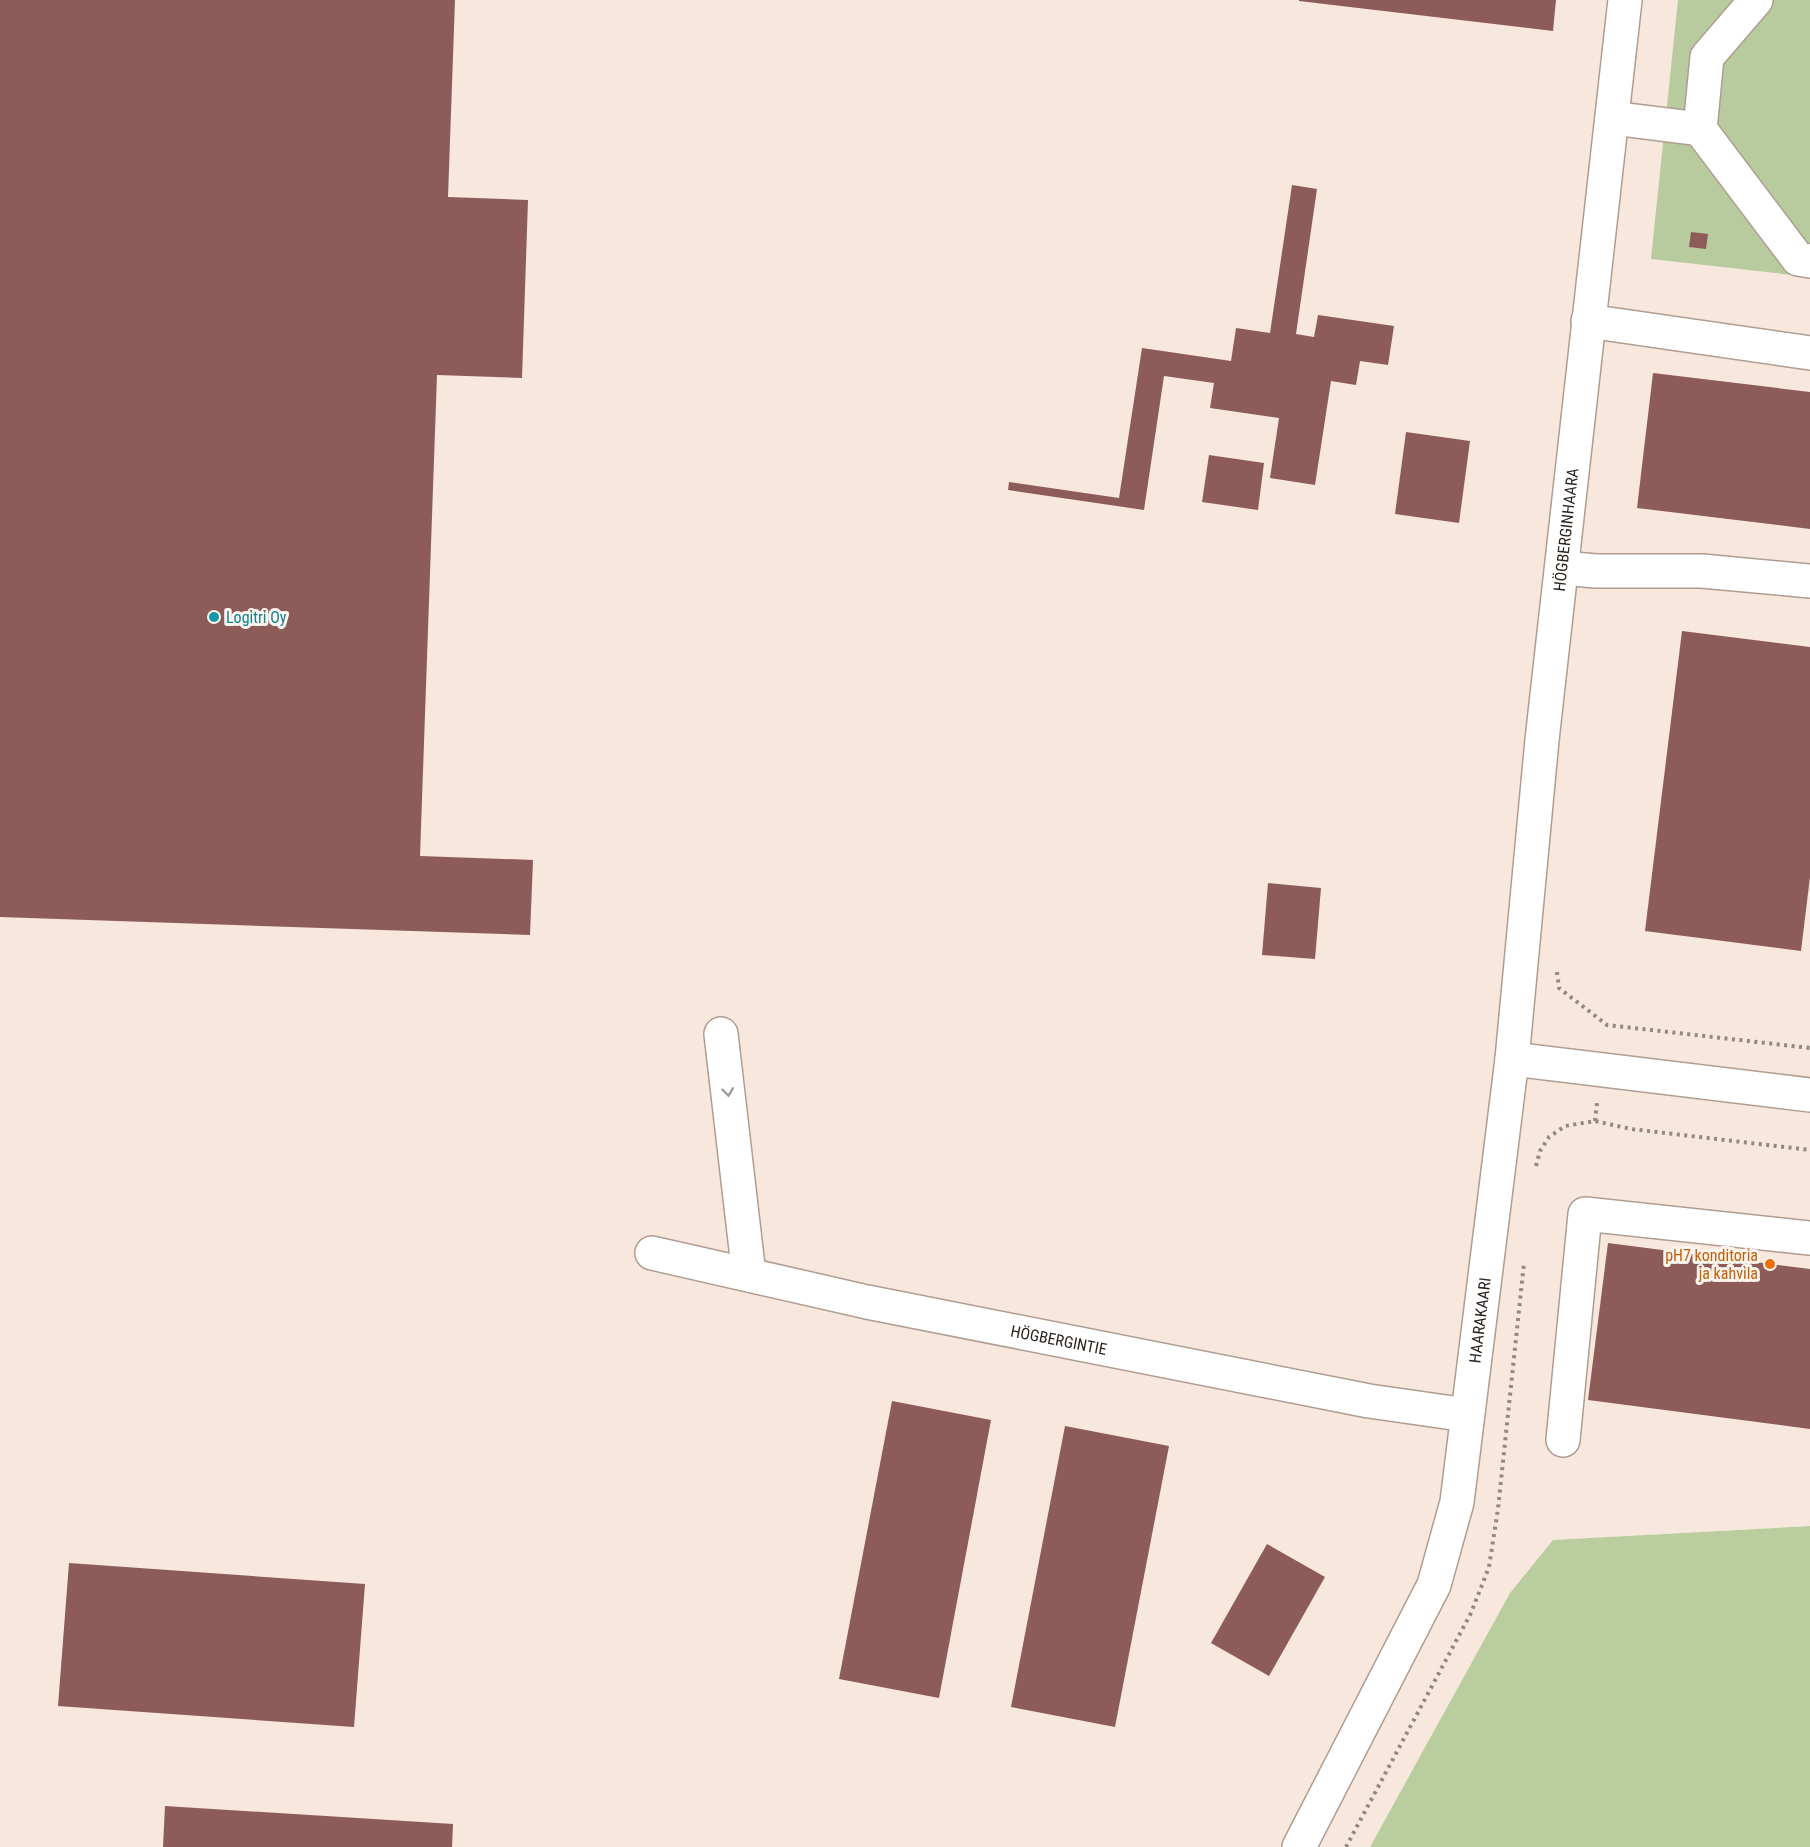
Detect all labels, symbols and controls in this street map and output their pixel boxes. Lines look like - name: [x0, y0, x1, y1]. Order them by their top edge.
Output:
- street label: HÖGBERGINHAARA: [1549, 467, 1582, 592]
- place label: Logitri Oy: [226, 608, 287, 627]
- marker: Logitri Oy: [207, 610, 221, 624]
- one-way arrow: [721, 1088, 734, 1097]
- place label: pH7 konditoria ja kahvila: [1665, 1246, 1758, 1283]
- marker: pH7 konditoria ja kahvila: [1763, 1257, 1777, 1271]
- street label: HAARAKAARI: [1465, 1276, 1494, 1364]
- street label: HÖGBERGINTIE: [1009, 1321, 1109, 1359]

